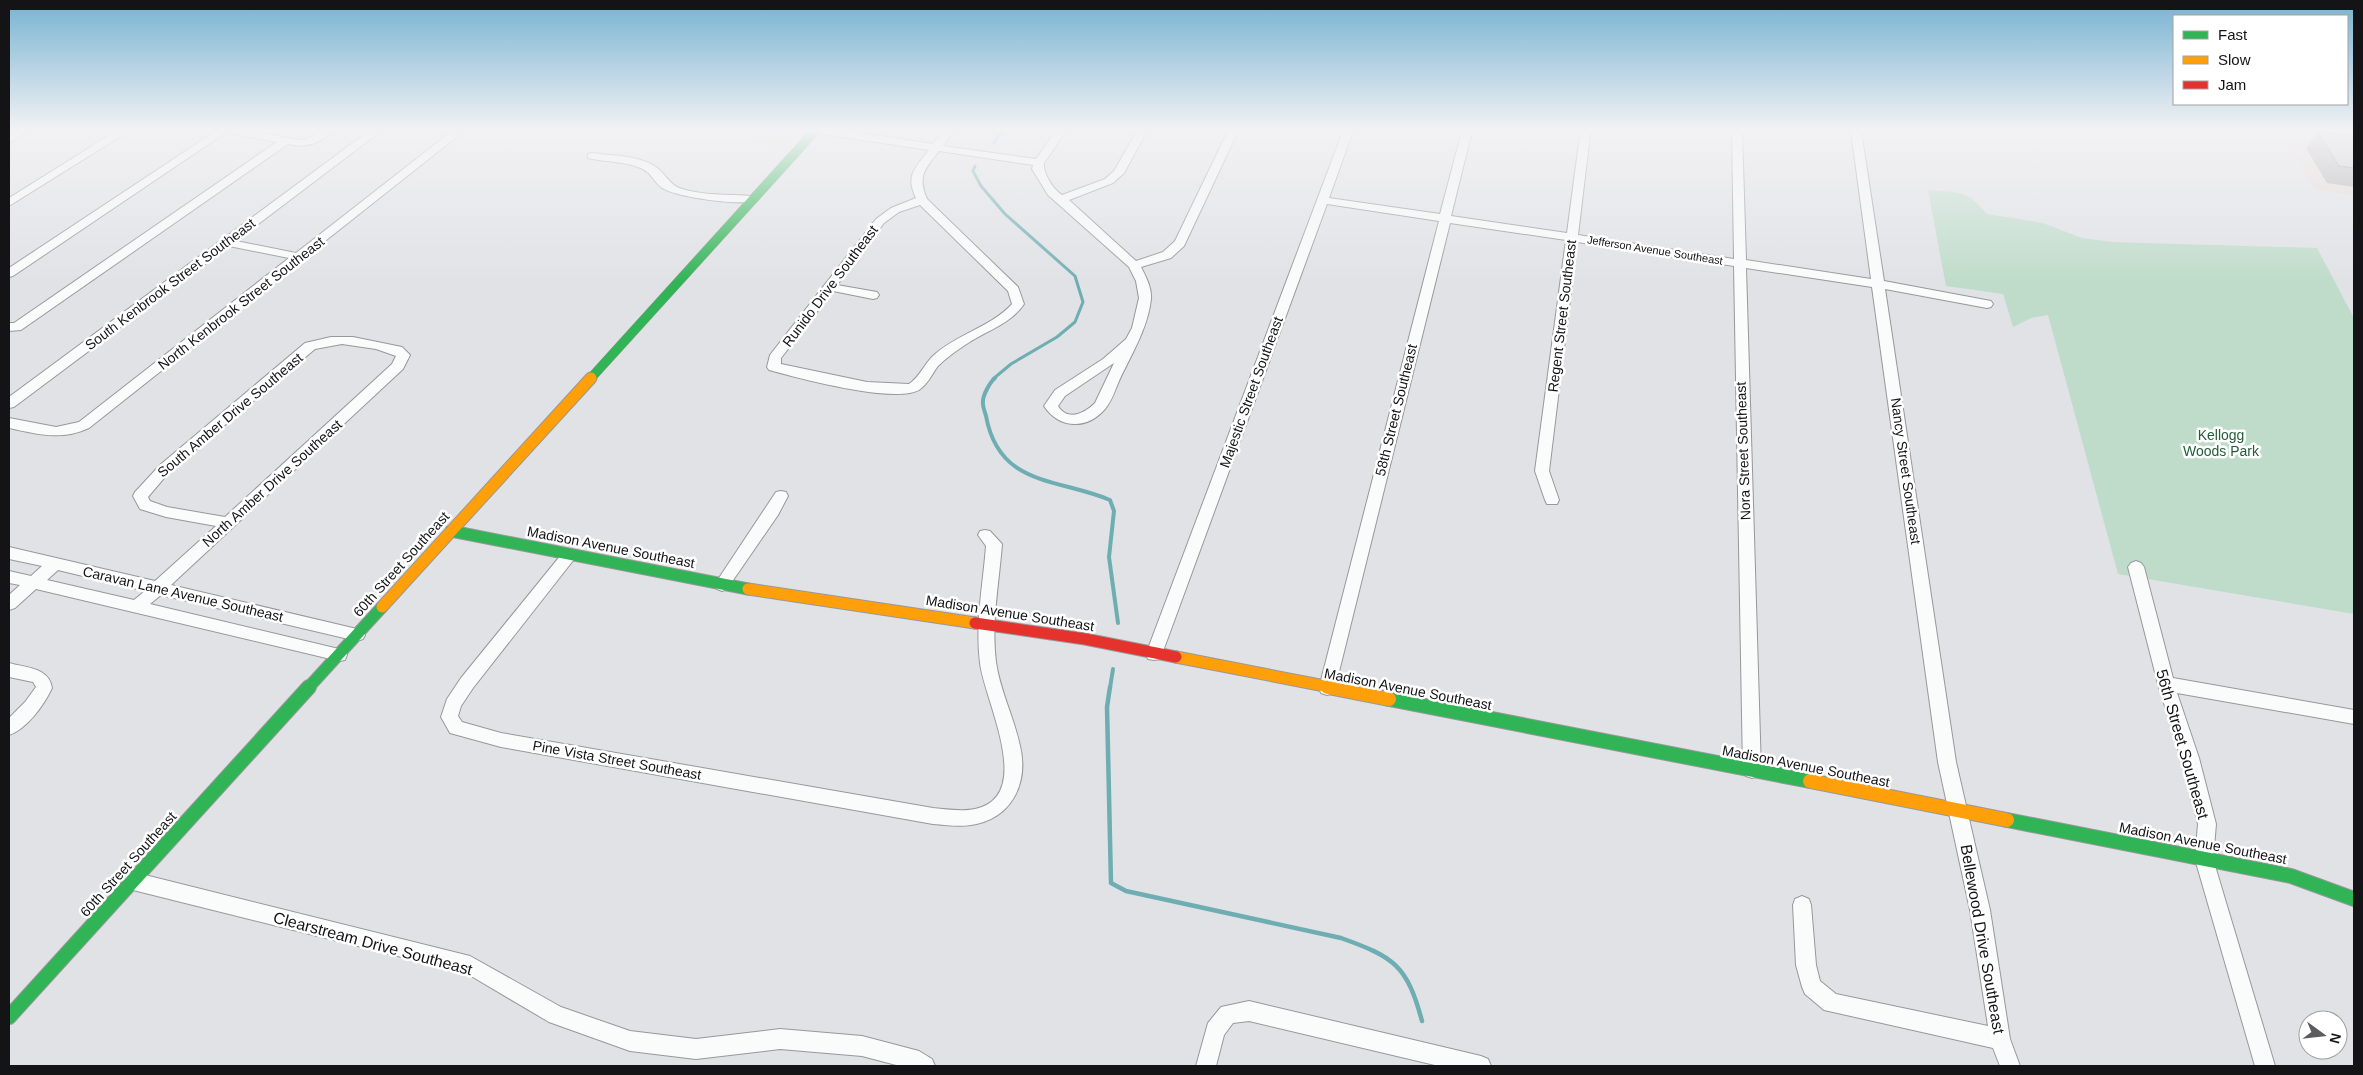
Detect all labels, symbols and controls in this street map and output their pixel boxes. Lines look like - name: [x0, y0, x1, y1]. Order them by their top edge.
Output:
- legend: [2173, 15, 2348, 105]
- text: Fast: [2218, 26, 2248, 43]
- text: Slow: [2218, 51, 2251, 68]
- text: Jam: [2218, 76, 2246, 93]
- street label: South Kenbrook Street Southeast: [82, 215, 258, 353]
- street label: Runido Drive Southeast: [779, 222, 881, 350]
- street label: North Kenbrook Street Southeast: [155, 233, 327, 373]
- street label: Jefferson Avenue Southeast: [1586, 233, 1724, 267]
- street label: Regent Street Southeast: [1545, 239, 1579, 393]
- street label: Majestic Street Southeast: [1216, 314, 1286, 470]
- street label: 58th Street Southeast: [1372, 342, 1420, 478]
- street label: South Amber Drive Southeast: [154, 350, 306, 480]
- street label: Nora Street Southeast: [1733, 381, 1753, 521]
- street label: Nancy Street Southeast: [1888, 397, 1924, 545]
- street label: North Amber Drive Southeast: [199, 416, 345, 550]
- park label: Kellogg Woods Park: [2183, 427, 2260, 459]
- street label: 60th Street Southeast: [350, 508, 452, 620]
- street label: Madison Avenue Southeast: [526, 523, 696, 571]
- street label: Caravan Lane Avenue Southeast: [81, 563, 285, 625]
- street label: Madison Avenue Southeast: [925, 592, 1095, 634]
- street label: Madison Avenue Southeast: [1323, 665, 1493, 713]
- street label: 56th Street Southeast: [2153, 667, 2212, 821]
- street label: Pine Vista Street Southeast: [531, 737, 703, 783]
- street label: Madison Avenue Southeast: [1721, 742, 1891, 790]
- street label: 60th Street Southeast: [77, 808, 179, 920]
- street label: Madison Avenue Southeast: [2118, 819, 2288, 867]
- street label: Bellewood Drive Southeast: [1957, 843, 2008, 1036]
- street label: Clearstream Drive Southeast: [271, 909, 475, 978]
- north arrow: [2298, 1010, 2348, 1060]
- text: N: [2327, 1031, 2345, 1045]

